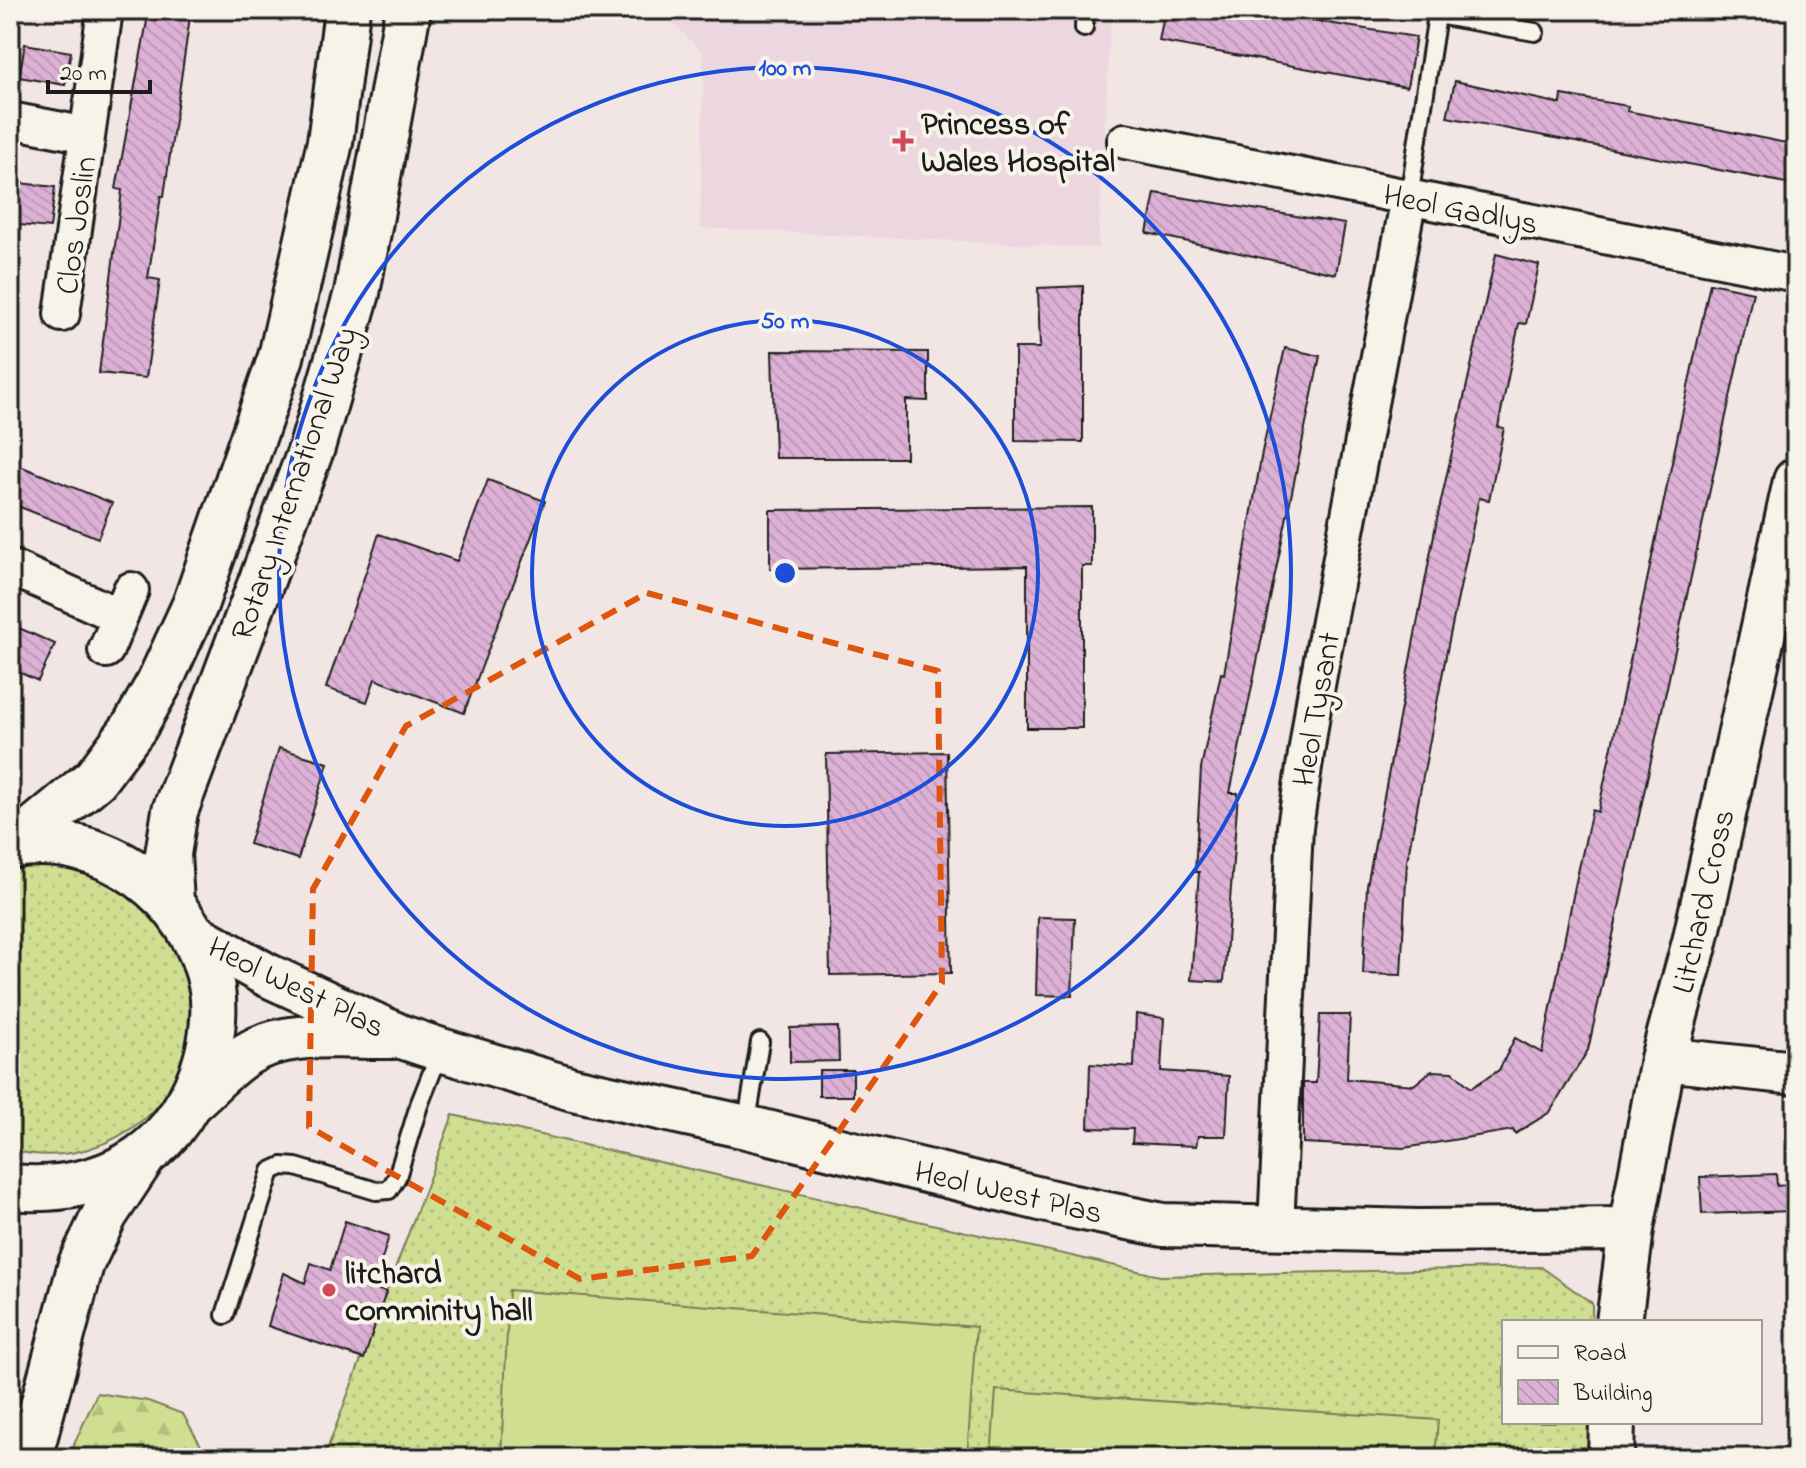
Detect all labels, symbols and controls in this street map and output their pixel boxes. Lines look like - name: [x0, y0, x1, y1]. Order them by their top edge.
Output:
- scale bar: [48, 44, 150, 94]
- text: 100 m: [759, 52, 812, 87]
- text: 20 m: [60, 57, 107, 92]
- place label: Princess of Wales Hospital: [921, 103, 1115, 187]
- marker: Princess of Wales Hospital: [892, 130, 914, 152]
- street label: Clos Joslin: [45, 153, 111, 298]
- street label: Heol Gadlys: [1379, 173, 1542, 249]
- text: 50 m: [761, 305, 810, 340]
- street label: Rotary International Way: [221, 321, 372, 647]
- centre of rings: [771, 559, 799, 587]
- street label: Heol Tysant: [1282, 629, 1355, 790]
- street label: Litchard Cross: [1661, 805, 1749, 998]
- street label: Heol West Plas: [199, 926, 392, 1052]
- street label: Heol West Plas: [910, 1150, 1107, 1239]
- place label: litchard comminity hall: [345, 1252, 533, 1337]
- marker: litchard comminity hall: [320, 1281, 338, 1299]
- legend: [1502, 1320, 1762, 1424]
- text: Road: [1574, 1337, 1627, 1372]
- text: Building: [1573, 1377, 1653, 1412]

